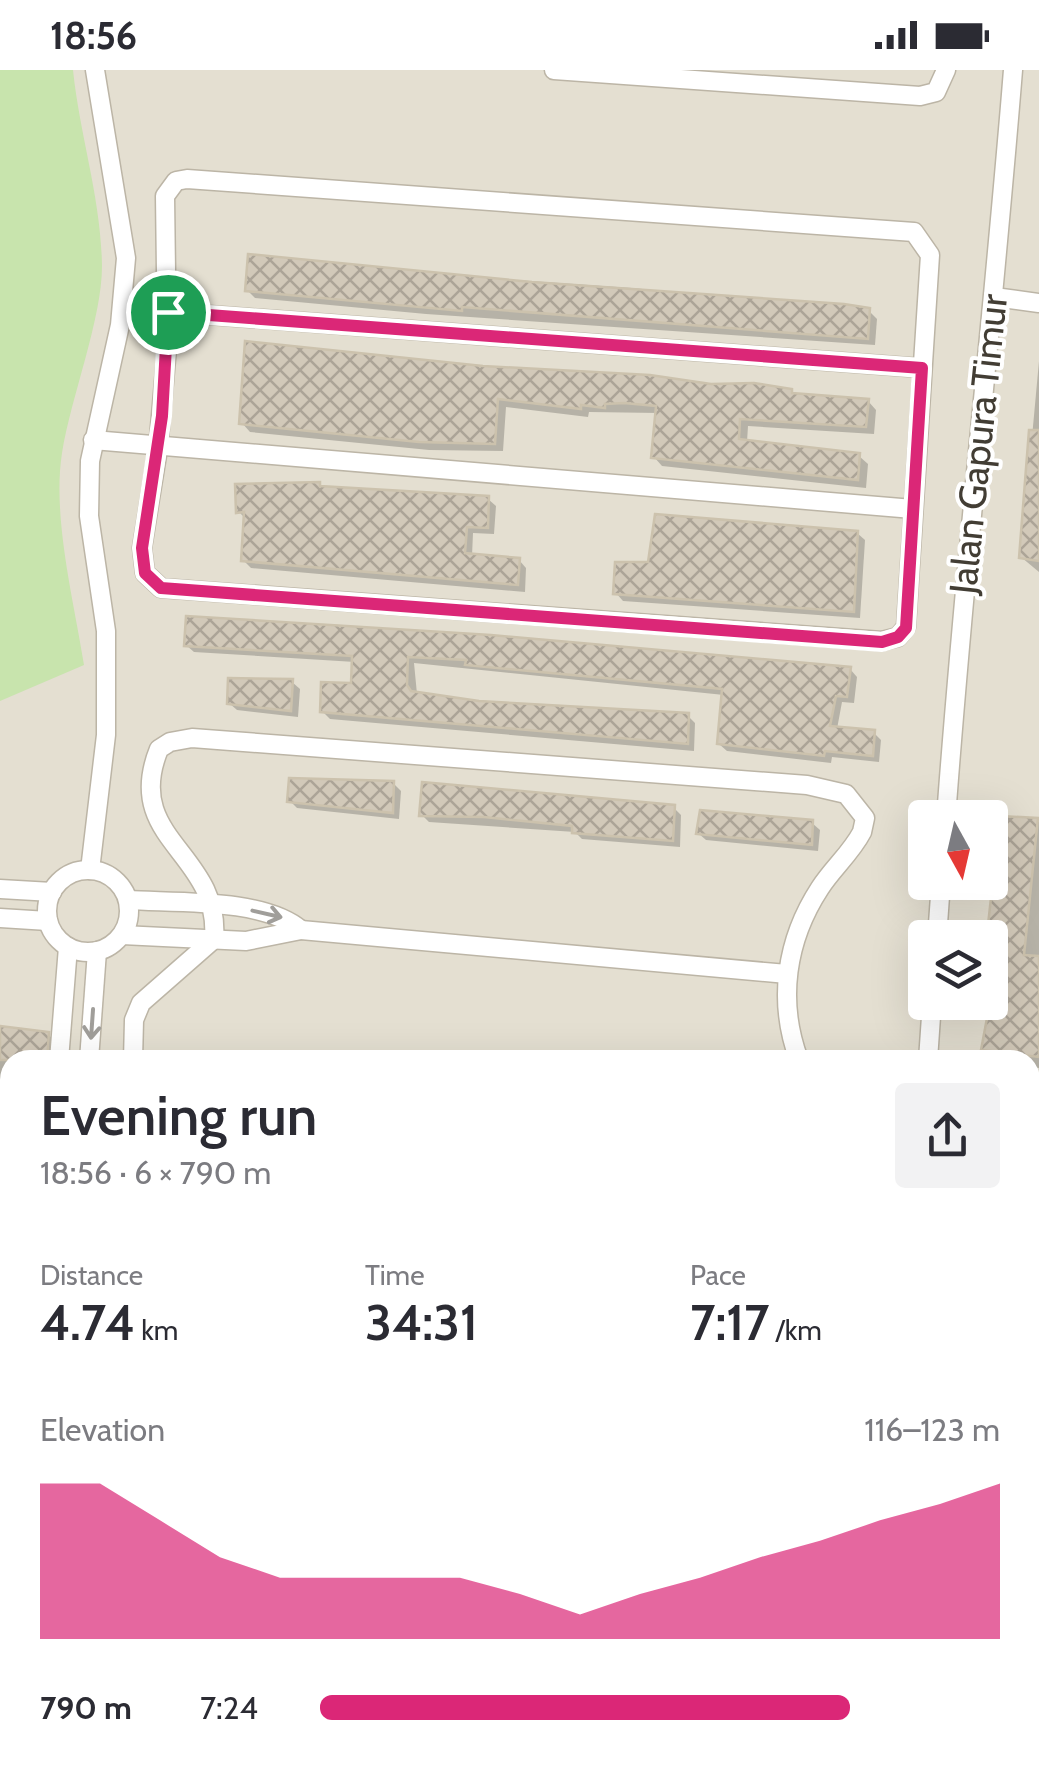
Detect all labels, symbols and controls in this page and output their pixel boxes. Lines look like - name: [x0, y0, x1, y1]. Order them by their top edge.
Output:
- text: 18:56: [50, 12, 137, 59]
- pin: [126, 270, 211, 355]
- icon: arrive: [141, 285, 196, 340]
- street label: Jalan Gapura Timur: [939, 292, 1017, 597]
- north arrow: [908, 800, 1008, 900]
- map controls: [908, 800, 1008, 1020]
- one-way arrow: [250, 906, 282, 924]
- button: layers: [908, 920, 1008, 1020]
- one-way arrow: [82, 1007, 101, 1040]
- text: Evening run: [40, 1082, 317, 1149]
- button: share: [895, 1083, 1000, 1188]
- text: 18:56 · 6 × 790 m: [40, 1153, 271, 1192]
- text: Distance: [40, 1258, 143, 1292]
- text: Time: [365, 1258, 425, 1292]
- text: Pace: [690, 1258, 746, 1292]
- text: 4.74: [40, 1292, 135, 1353]
- text: 34:31: [365, 1292, 478, 1353]
- text: 7:17: [690, 1292, 769, 1353]
- text: km: [135, 1313, 178, 1347]
- text: /km: [769, 1313, 822, 1347]
- text: Elevation: [40, 1410, 165, 1449]
- text: 116–123 m: [864, 1410, 1000, 1449]
- text: 790 m: [40, 1688, 132, 1727]
- text: 7:24: [200, 1688, 258, 1727]

